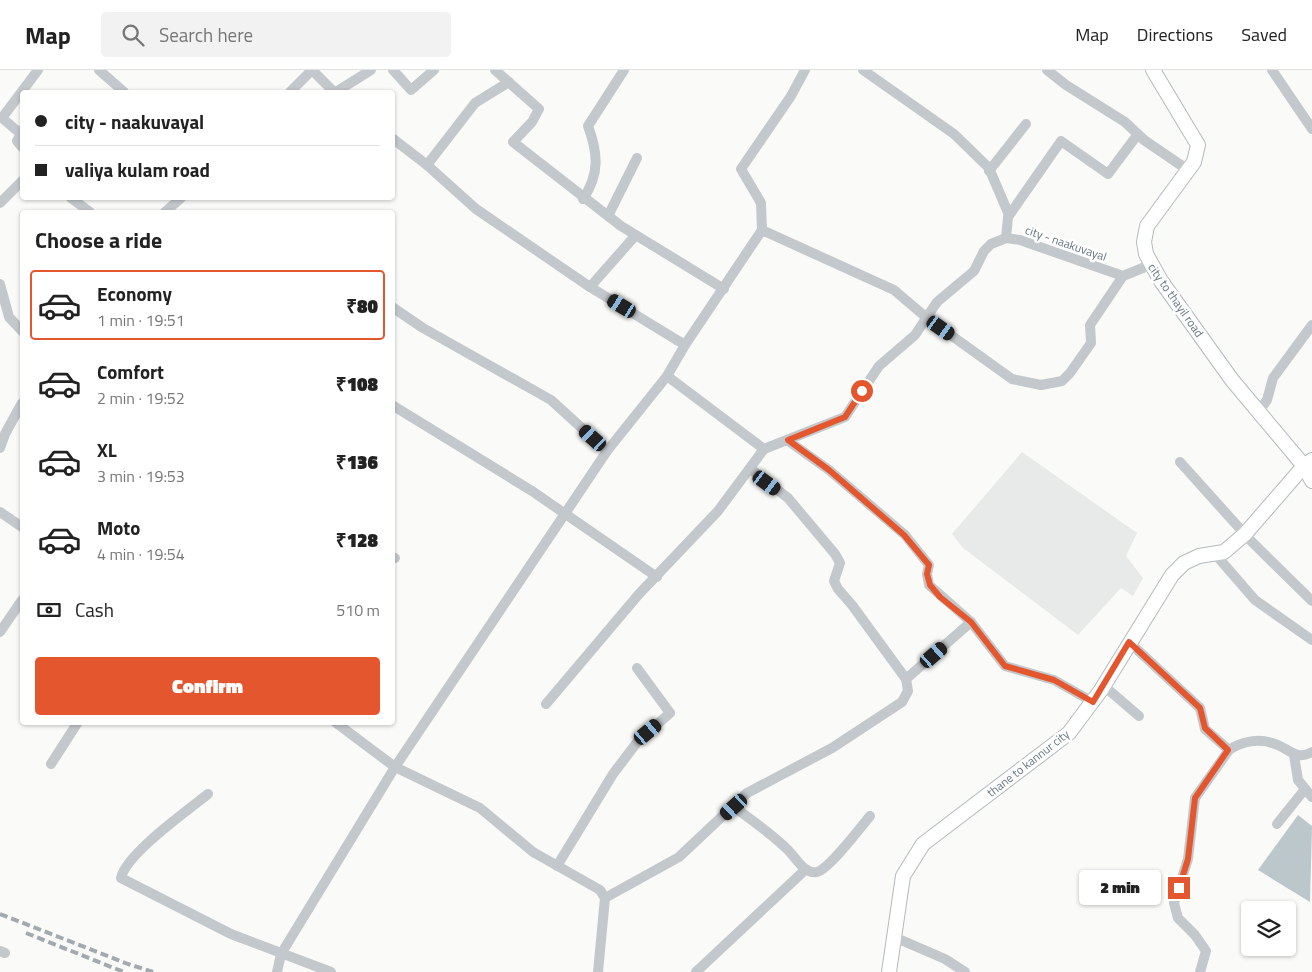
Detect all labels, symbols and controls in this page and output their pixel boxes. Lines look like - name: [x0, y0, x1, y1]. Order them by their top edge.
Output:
- search box: [101, 12, 451, 57]
- text: Map: [25, 17, 71, 53]
- text: Search here: [159, 20, 253, 49]
- icon: search: [119, 21, 147, 49]
- text: Map: [1075, 21, 1109, 48]
- text: Directions: [1137, 21, 1213, 48]
- text: Saved: [1241, 21, 1287, 48]
- text: city - naakuvayal: [65, 107, 204, 136]
- text: valiya kulam road: [65, 155, 210, 184]
- street label: city - naakuvayal: [1023, 220, 1109, 266]
- text: Choose a ride: [35, 223, 162, 257]
- street label: city to thayil road: [1143, 259, 1209, 341]
- text: Economy: [97, 279, 172, 308]
- icon: car: [37, 283, 82, 328]
- text: ₹80: [346, 291, 378, 320]
- car: [605, 292, 638, 320]
- text: 1 min · 19:51: [97, 308, 185, 332]
- car: [924, 313, 957, 343]
- text: Comfort: [97, 357, 164, 386]
- icon: car: [37, 361, 82, 406]
- text: ₹108: [336, 369, 378, 398]
- route start: [851, 380, 873, 402]
- text: 2 min · 19:52: [97, 386, 185, 410]
- car: [576, 422, 609, 454]
- text: XL: [97, 435, 117, 464]
- icon: car: [37, 439, 82, 484]
- text: ₹136: [336, 447, 378, 476]
- text: 3 min · 19:53: [97, 464, 185, 488]
- car: [750, 468, 783, 498]
- text: Moto: [97, 513, 140, 542]
- icon: car: [37, 517, 82, 562]
- text: ₹128: [336, 525, 378, 554]
- text: 4 min · 19:54: [97, 542, 185, 566]
- text: Cash: [75, 595, 114, 624]
- icon: cash: [35, 596, 63, 624]
- text: 510 m: [336, 598, 380, 622]
- car: [917, 639, 950, 671]
- button: Confirm: [35, 657, 380, 715]
- car: [631, 717, 664, 747]
- street label: thane to kannur city: [982, 724, 1074, 801]
- car: [717, 791, 750, 823]
- callout: 2 min: [1079, 870, 1162, 906]
- text: 2 min: [1100, 875, 1140, 899]
- route end: [1168, 877, 1190, 899]
- map controls: [1241, 901, 1296, 956]
- button: layers: [1241, 901, 1296, 956]

